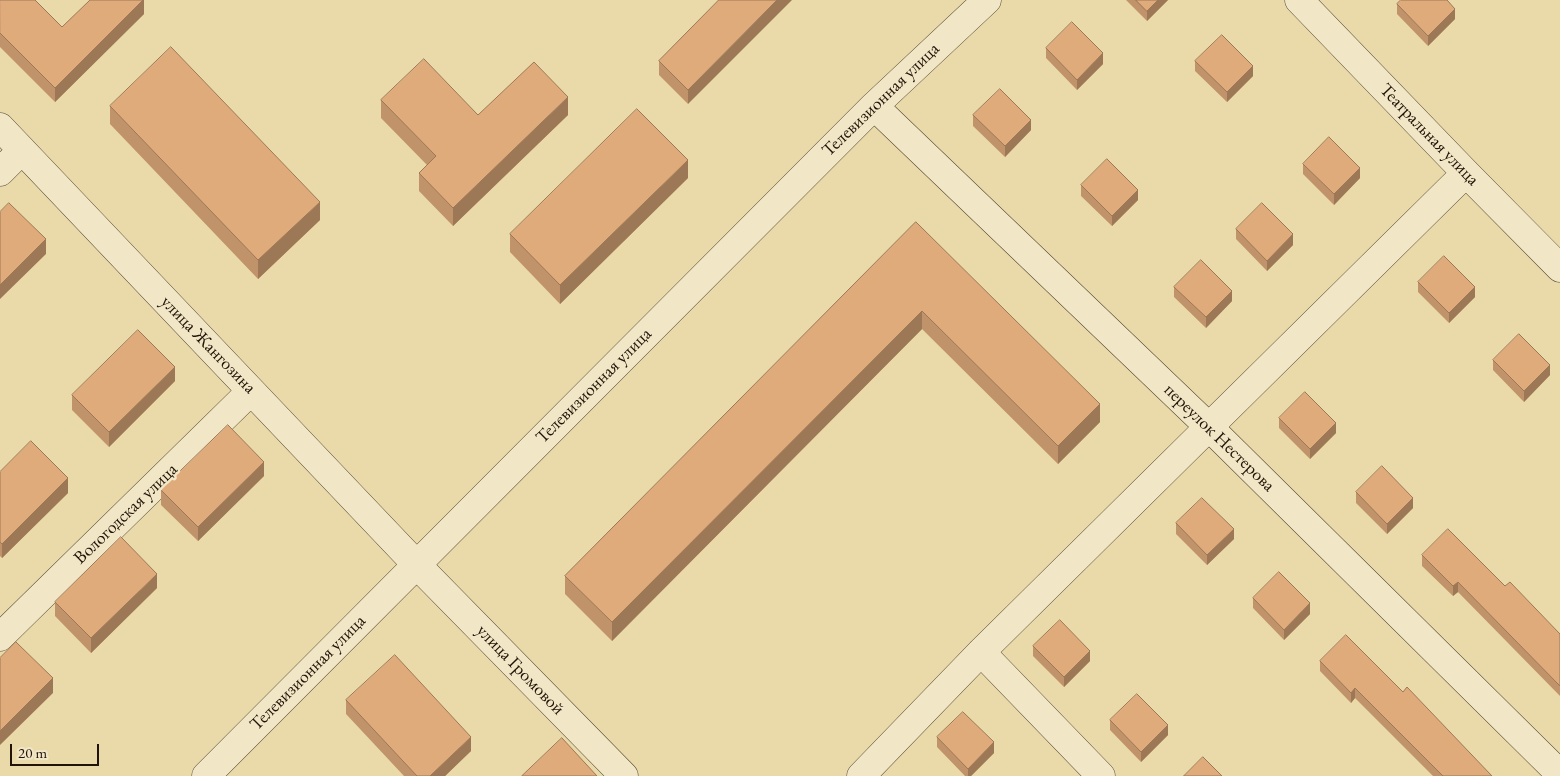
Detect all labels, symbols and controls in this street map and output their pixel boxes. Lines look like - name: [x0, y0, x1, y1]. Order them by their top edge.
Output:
- street label: Телевизионная улица: [818, 38, 944, 162]
- street label: Театральная улица: [1375, 79, 1483, 191]
- street label: улица Жангозина: [156, 292, 260, 398]
- street label: Телевизионная улица: [532, 324, 656, 448]
- street label: переулок Нестерова: [1159, 380, 1279, 496]
- street label: Вологодская улица: [70, 459, 182, 569]
- street label: Телевизионная улица: [246, 611, 370, 735]
- street label: улица Громовой: [471, 620, 569, 720]
- scale bar: [12, 734, 101, 766]
- text: 20 m: [18, 743, 47, 762]

